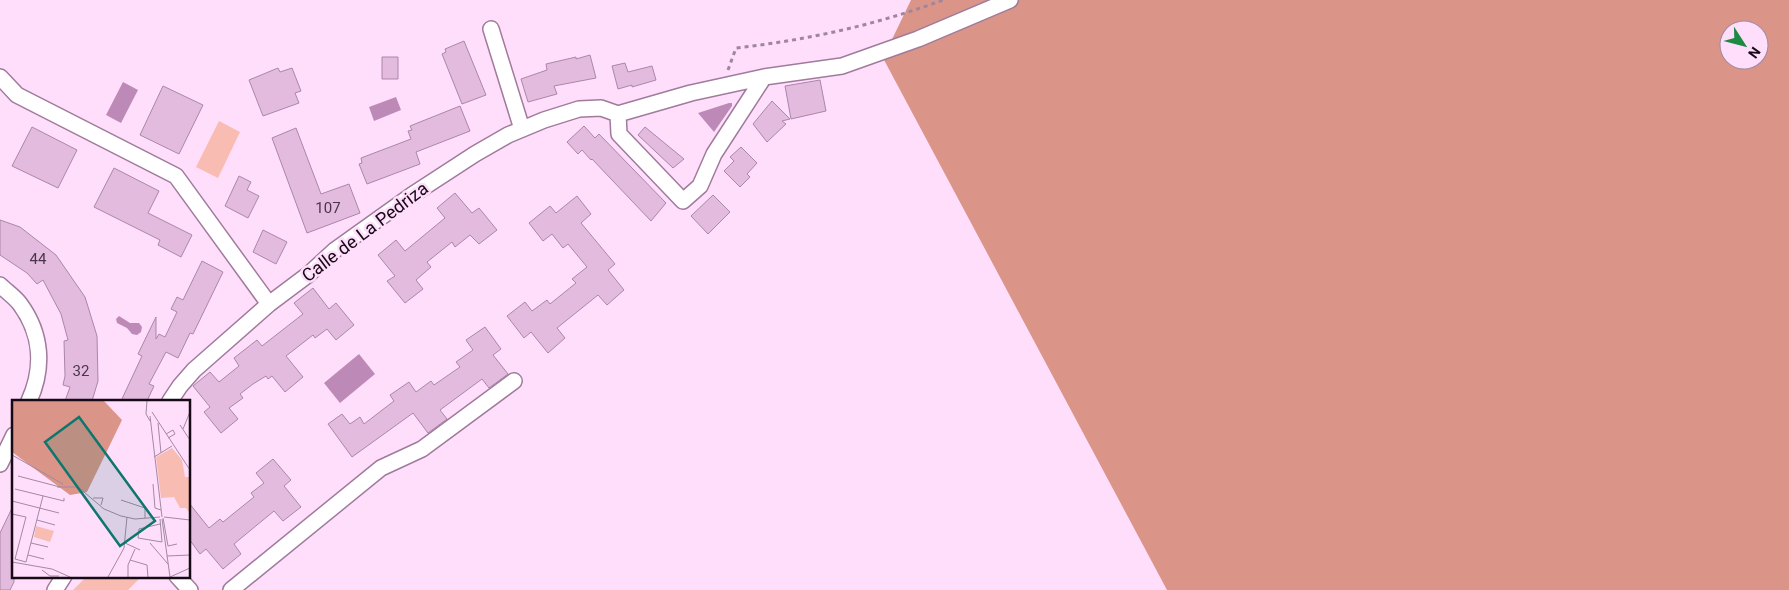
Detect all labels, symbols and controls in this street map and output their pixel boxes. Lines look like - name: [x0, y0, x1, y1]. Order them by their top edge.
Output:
- north arrow: [1719, 20, 1769, 70]
- text: N: [1745, 44, 1764, 61]
- street label: Calle de La Pedriza: [297, 177, 432, 286]
- house number: 107: [315, 199, 341, 217]
- house number: 44: [30, 250, 47, 268]
- house number: 32: [73, 362, 89, 380]
- inset map: [12, 400, 190, 578]

